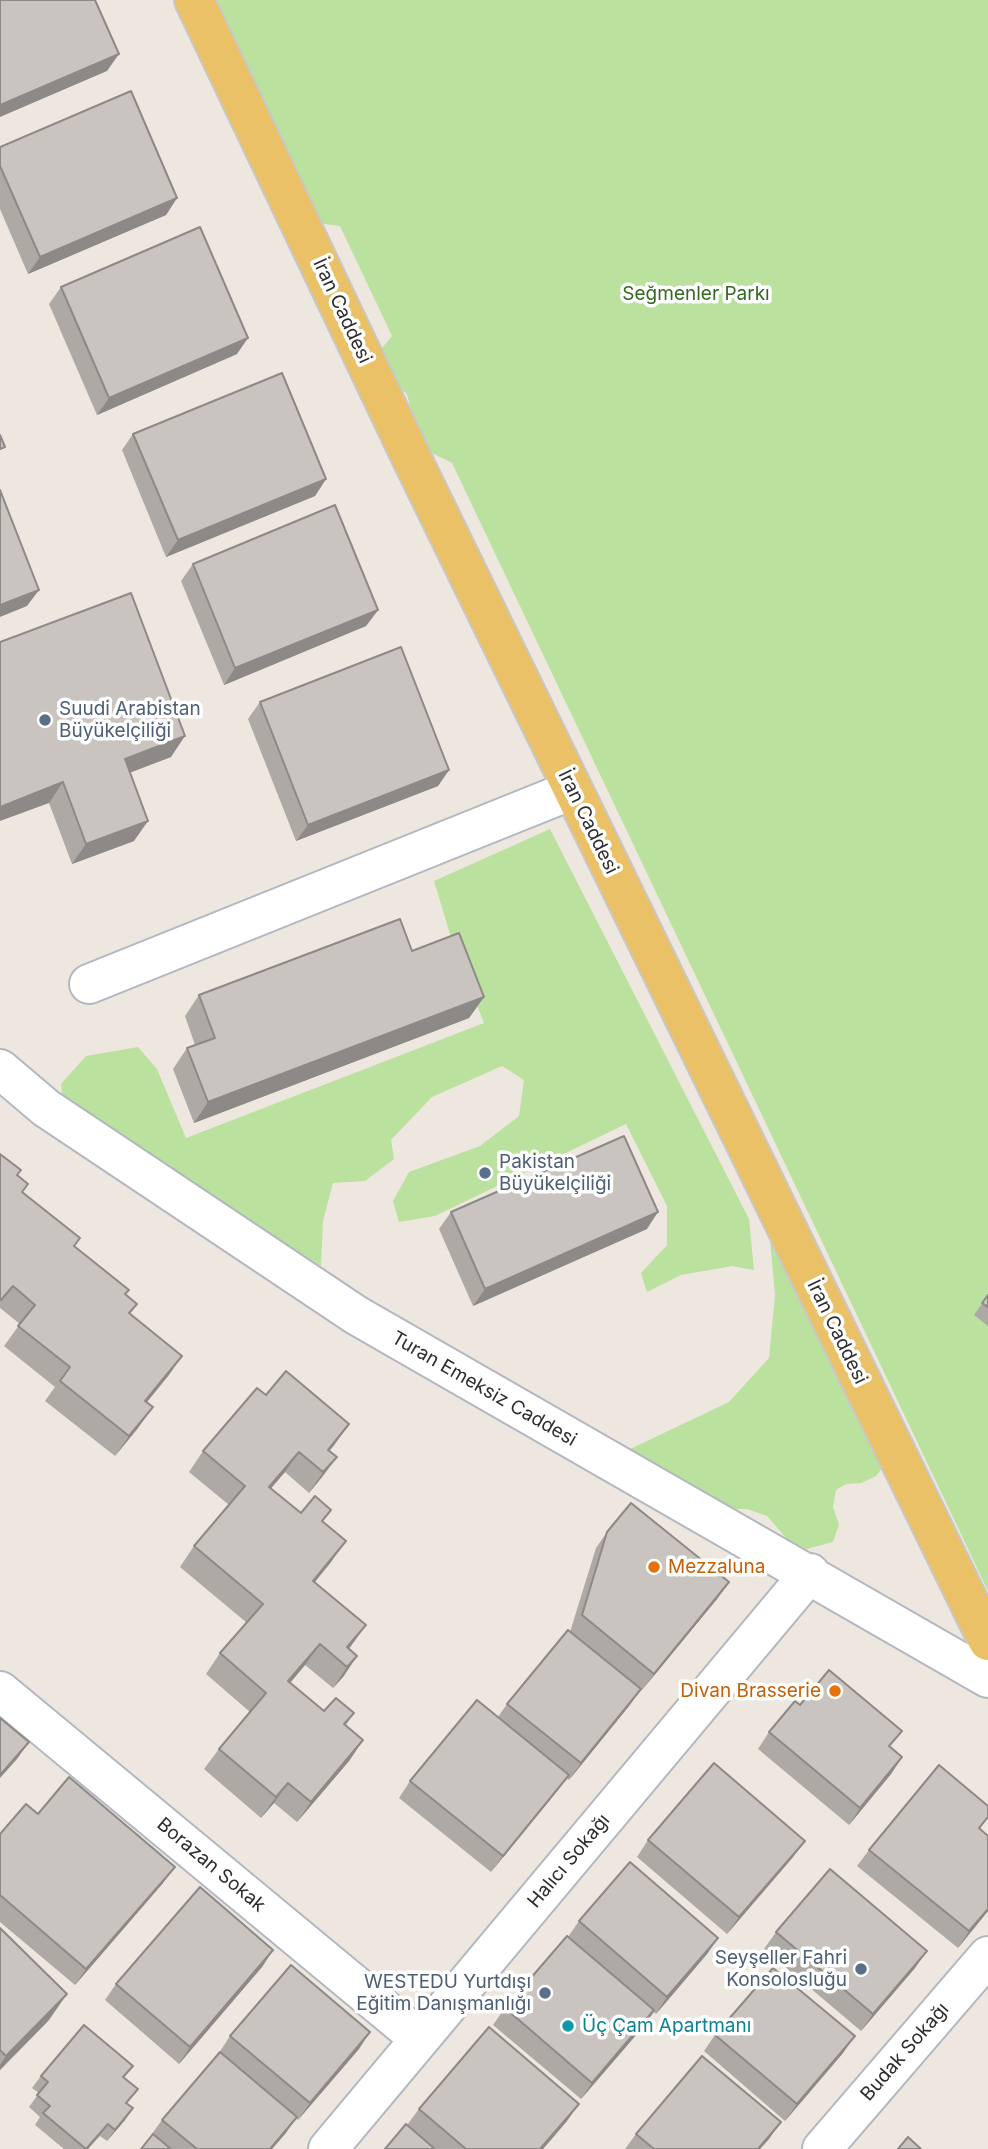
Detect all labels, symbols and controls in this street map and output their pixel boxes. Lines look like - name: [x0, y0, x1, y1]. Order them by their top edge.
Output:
- street label: İran Caddesi: [308, 255, 376, 367]
- park label: Seğmenler Parkı: [622, 283, 770, 305]
- place label: Suudi Arabistan Büyükelçiliği: [59, 698, 201, 742]
- marker: Suudi Arabistan Büyükelçiliği: [37, 712, 53, 728]
- street label: İran Caddesi: [553, 766, 623, 878]
- place label: Pakistan Büyükelçiliği: [499, 1151, 611, 1195]
- marker: Pakistan Büyükelçiliği: [477, 1165, 493, 1181]
- street label: İran Caddesi: [802, 1276, 872, 1388]
- street label: Turan Emeksiz Caddesi: [387, 1327, 581, 1451]
- place label: Mezzaluna: [668, 1556, 765, 1578]
- marker: Mezzaluna: [646, 1559, 662, 1575]
- place label: Divan Brasserie: [680, 1680, 821, 1702]
- marker: Divan Brasserie: [827, 1683, 843, 1699]
- street label: Halıcı Sokağı: [523, 1809, 615, 1913]
- street label: Borazan Sokak: [152, 1813, 270, 1917]
- place label: Seyşeller Fahri Konsolosluğu: [715, 1947, 847, 1991]
- marker: Seyşeller Fahri Konsolosluğu: [853, 1961, 869, 1977]
- place label: WESTEDU Yurtdışı Eğitim Danışmanlığı: [356, 1971, 531, 2015]
- marker: WESTEDU Yurtdışı Eğitim Danışmanlığı: [537, 1985, 553, 2001]
- street label: Budak Sokağı: [856, 1998, 954, 2106]
- place label: Üç Çam Apartmanı: [582, 2015, 751, 2037]
- marker: Üç Çam Apartmanı: [560, 2018, 576, 2034]

